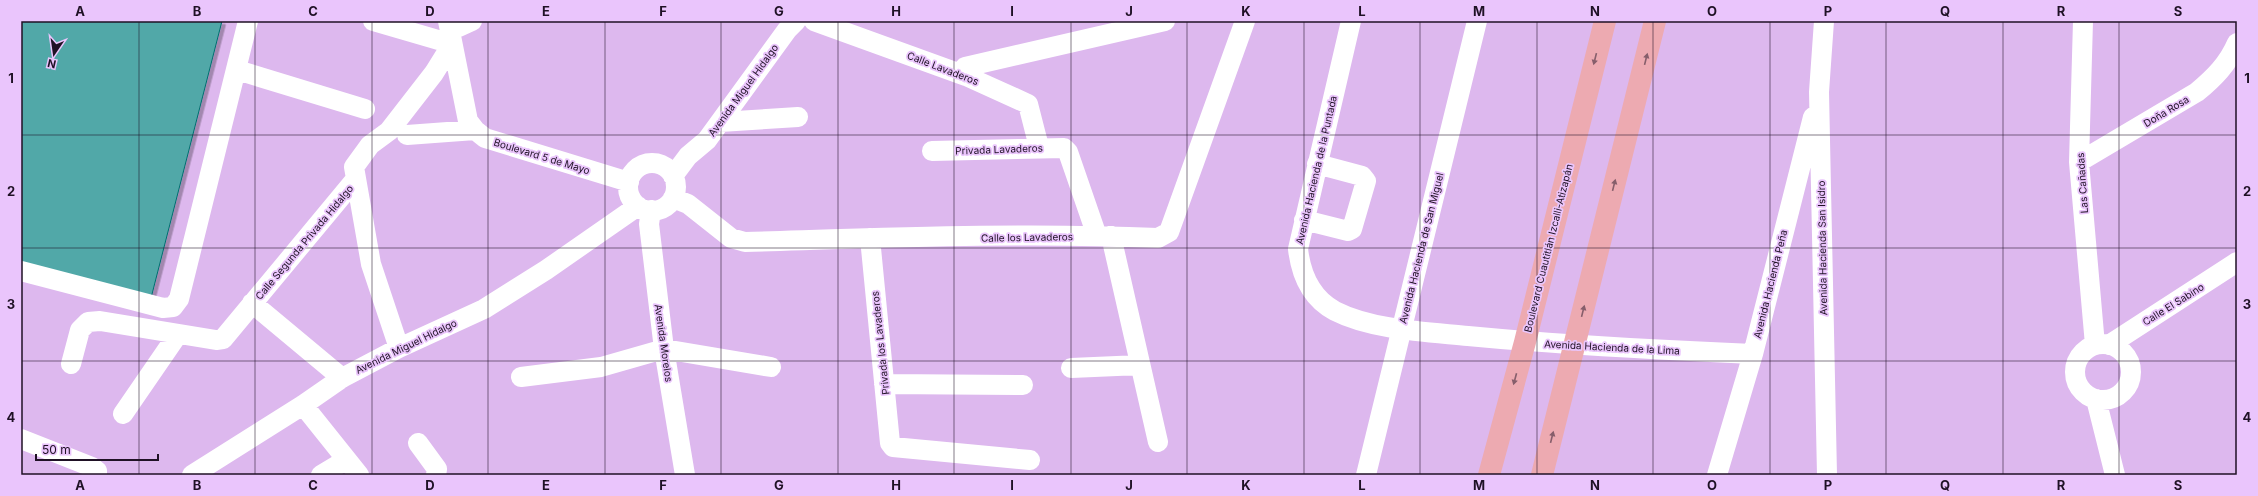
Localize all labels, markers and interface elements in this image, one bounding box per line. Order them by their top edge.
text: A [75,3,85,19]
text: B [193,3,202,19]
text: C [308,3,318,19]
text: D [425,3,435,19]
text: E [542,3,550,19]
text: F [659,3,667,19]
text: G [774,3,784,19]
text: H [891,3,901,19]
text: I [1010,3,1014,19]
text: J [1125,3,1133,19]
text: K [1241,3,1251,19]
text: L [1358,3,1366,19]
text: M [1473,3,1485,19]
text: N [1590,3,1600,19]
text: O [1707,3,1717,19]
text: P [1824,3,1832,19]
text: Q [1940,3,1950,19]
text: R [2057,3,2066,19]
text: S [2174,3,2182,19]
north arrow [34,34,74,74]
street label: Avenida Miguel Hidalgo [706,42,780,138]
street label: Calle Lavaderos [906,49,980,87]
one-way arrow [1643,52,1649,65]
one-way arrow [1592,53,1598,65]
text: N [46,56,57,72]
text: 1 [8,70,14,86]
text: 1 [2244,70,2250,86]
street label: Doña Rosa [2141,93,2191,129]
street label: Avenida Hacienda de la Puntada [1293,94,1339,246]
street label: Boulevard 5 de Mayo [493,136,591,176]
street label: Privada Lavaderos [955,141,1043,157]
street label: Las Cañadas [2074,152,2090,214]
street label: Boulevard Cuautitlán Izcalli-Atizapán [1521,163,1575,333]
street label: Avenida Hacienda de San Miguel [1396,171,1446,325]
one-way arrow [1612,179,1618,191]
street label: Avenida Hacienda San Isidro [1815,181,1829,315]
street label: Calle Segunda Privada Hidalgo [253,182,355,302]
text: 2 [7,183,15,199]
text: 2 [2243,183,2251,199]
street label: Avenida Hacienda Peña [1751,228,1789,340]
street label: Calle los Lavaderos [981,230,1073,244]
street label: Calle El Sabino [2140,280,2206,328]
street label: Privada los Lavaderos [869,291,891,395]
text: 3 [7,296,15,312]
text: 3 [2243,296,2251,312]
street label: Avenida Morelos [653,303,675,383]
one-way arrow [1581,305,1587,317]
street label: Avenida Miguel Hidalgo [353,316,459,376]
street label: Avenida Hacienda de la Lima [1544,337,1680,357]
one-way arrow [1512,374,1518,386]
text: 4 [7,409,16,425]
text: 4 [2243,409,2252,425]
one-way arrow [1549,431,1555,443]
scale bar [36,436,158,462]
text: 50 m [42,442,71,457]
text: A [75,477,85,493]
text: B [193,477,202,493]
text: C [308,477,318,493]
text: D [425,477,435,493]
text: E [542,477,550,493]
text: F [659,477,667,493]
text: G [774,477,784,493]
text: H [891,477,901,493]
text: I [1010,477,1014,493]
text: J [1125,477,1133,493]
text: K [1241,477,1251,493]
text: L [1358,477,1366,493]
text: M [1473,477,1485,493]
text: N [1590,477,1600,493]
text: O [1707,477,1717,493]
text: P [1824,477,1832,493]
text: Q [1940,477,1950,493]
text: R [2057,477,2066,493]
text: S [2174,477,2182,493]

